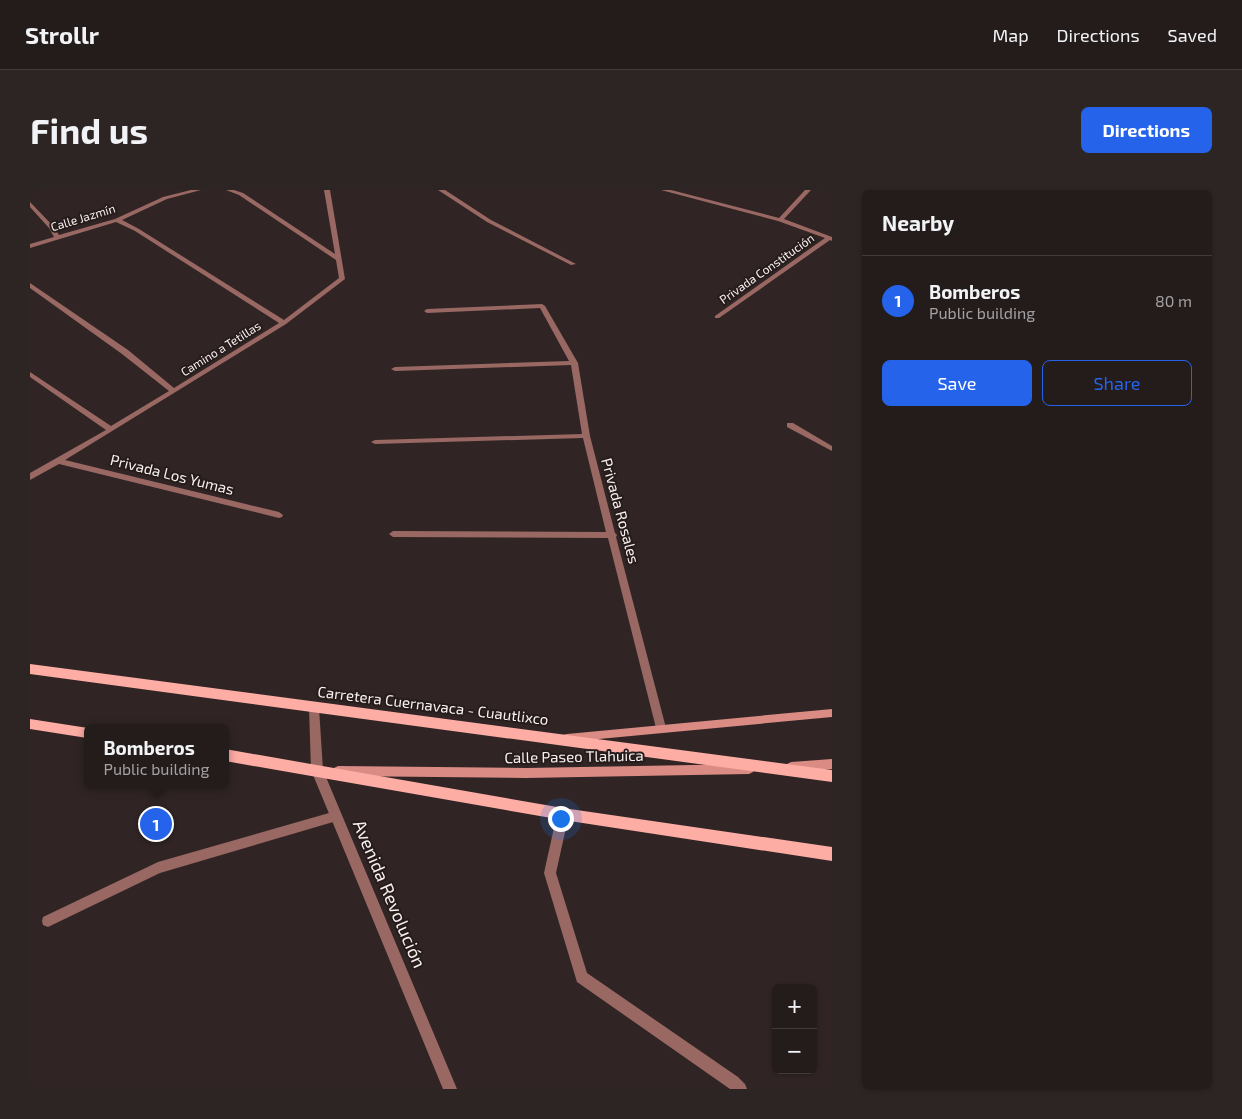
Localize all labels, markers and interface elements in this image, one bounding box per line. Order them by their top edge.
text: Strollr [25,20,99,49]
text: Map [992,24,1029,46]
text: Directions [1057,24,1140,46]
text: Saved [1168,24,1217,46]
button: Directions [1081,107,1212,153]
text: Find us [30,109,148,151]
street label: Calle Jazmín [49,201,117,233]
text: Nearby [882,210,954,235]
street label: Privada Constitución [716,230,816,306]
text: Bomberos [929,280,1020,303]
text: 1 [895,291,901,310]
text: 80 m [1155,291,1192,310]
text: Public building [929,303,1035,322]
street label: Camino a Tetillas [178,318,263,378]
button: Save [882,360,1032,406]
button: Share [1042,360,1192,406]
street label: Privada Los Yumas [109,450,236,498]
street label: Privada Rosales [598,456,644,566]
street label: Carretera Cuernavaca - Cuautlixco [317,682,550,728]
popup [84,724,229,789]
text: Bomberos [103,736,195,759]
street label: Calle Paseo Tlahuica [504,746,644,766]
text: Public building [103,759,210,778]
pin: 1 [140,805,172,843]
your location [548,806,574,832]
street label: Avenida Revolución [349,816,431,971]
map controls [772,984,817,1074]
button: + [772,984,817,1029]
button: − [772,1029,817,1074]

